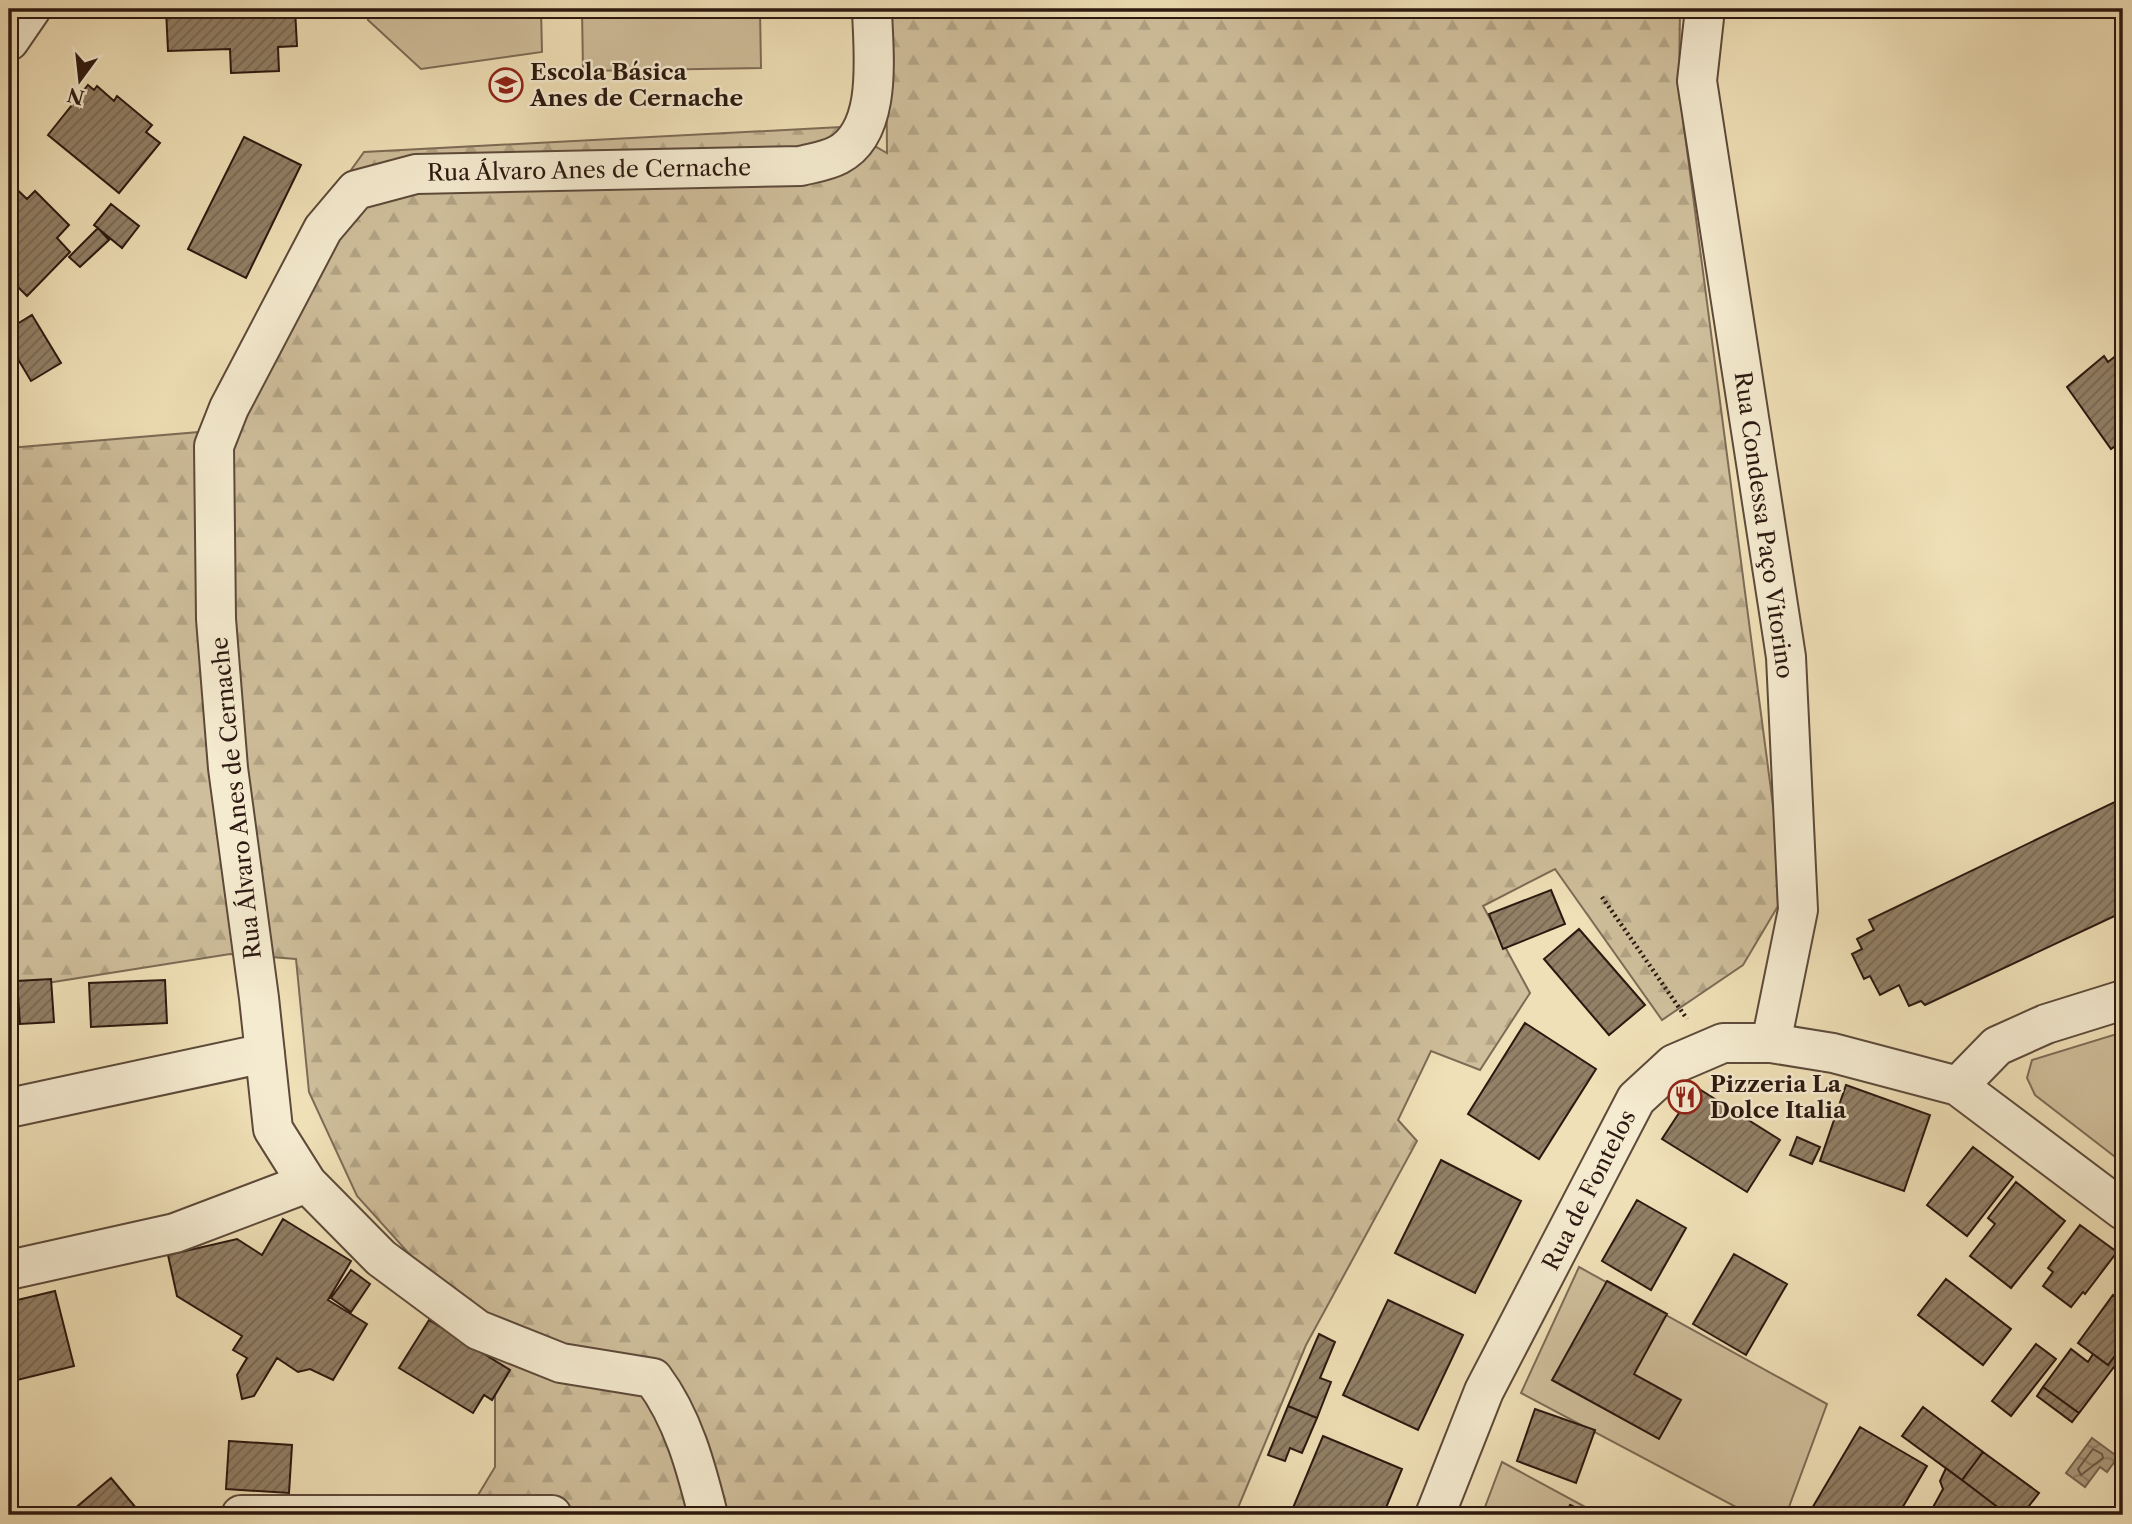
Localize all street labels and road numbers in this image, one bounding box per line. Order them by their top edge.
street label: Rua Álvaro Anes de Cernache [427,153,751,187]
street label: Rua Condessa Paço Vitorino [1729,370,1799,680]
street label: Rua Álvaro Anes de Cernache [205,635,267,961]
street label: Rua de Fontelos [1536,1105,1642,1275]

